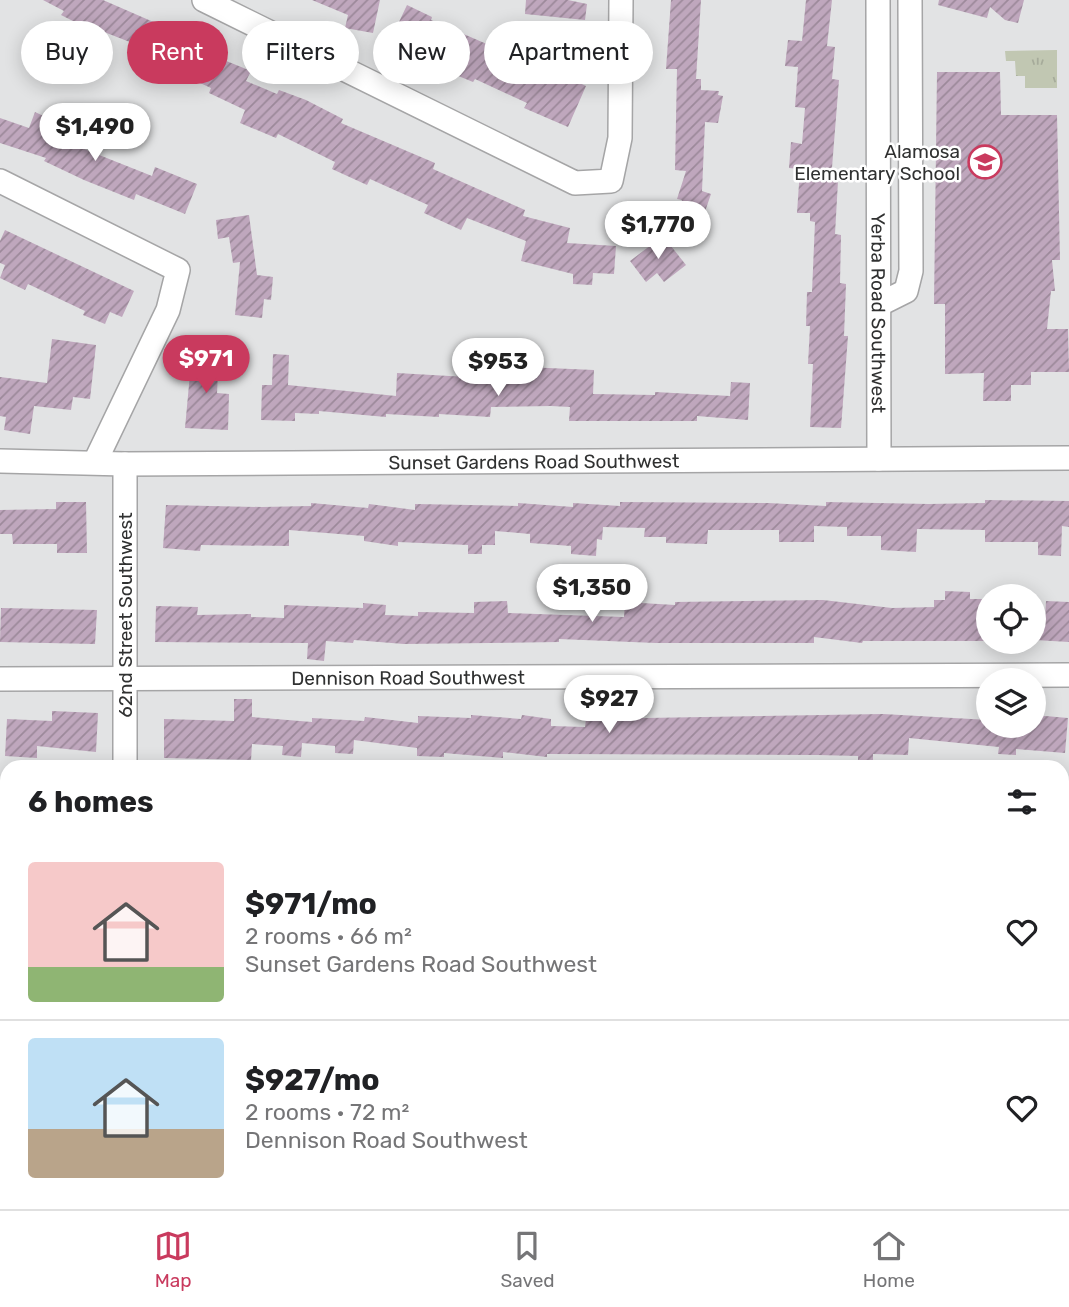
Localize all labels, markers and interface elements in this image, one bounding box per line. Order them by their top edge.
chip: Buy [21,21,113,84]
chip: Rent [127,21,228,84]
chip: Filters [242,21,359,84]
chip: New [373,21,470,84]
chip: Apartment [484,21,653,84]
pin: $1,490 [38,104,152,163]
text: $1,490 [55,112,135,140]
place label: Alamosa Elementary School [794,140,960,185]
school or university icon: Alamosa Elementary School [966,143,1004,181]
pin: $1,770 [601,202,715,261]
text: $1,770 [621,210,695,238]
street label: Yerba Road Southwest [867,213,890,414]
pin: $971 [165,336,247,395]
pin: $953 [457,338,539,398]
text: $971 [179,344,233,372]
text: $953 [468,347,528,375]
street label: Sunset Gardens Road Southwest [388,449,680,474]
street label: 62nd Street Southwest [114,512,137,718]
pin: $1,350 [535,564,649,624]
text: $1,350 [553,573,631,601]
map controls [976,584,1046,738]
button: locate [976,584,1046,654]
street label: Dennison Road Southwest [291,666,525,689]
button: layers [976,668,1046,738]
pin: $927 [568,676,650,735]
text: $927 [580,684,638,712]
icon: filters [1003,783,1041,821]
text: 6 homes [28,784,154,820]
text: $971/mo [245,886,377,922]
icon: home [84,890,168,974]
icon: heart [1003,913,1041,951]
text: 2 rooms · 66 m² [245,922,412,950]
text: Sunset Gardens Road Southwest [245,950,597,978]
text: $927/mo [245,1062,379,1098]
icon: home [84,1066,168,1150]
icon: heart [1003,1089,1041,1127]
text: 2 rooms · 72 m² [245,1098,409,1126]
text: Dennison Road Southwest [245,1126,528,1154]
tab: Map [154,1227,192,1292]
tab: Saved [500,1227,555,1292]
tab: Home [863,1227,915,1292]

